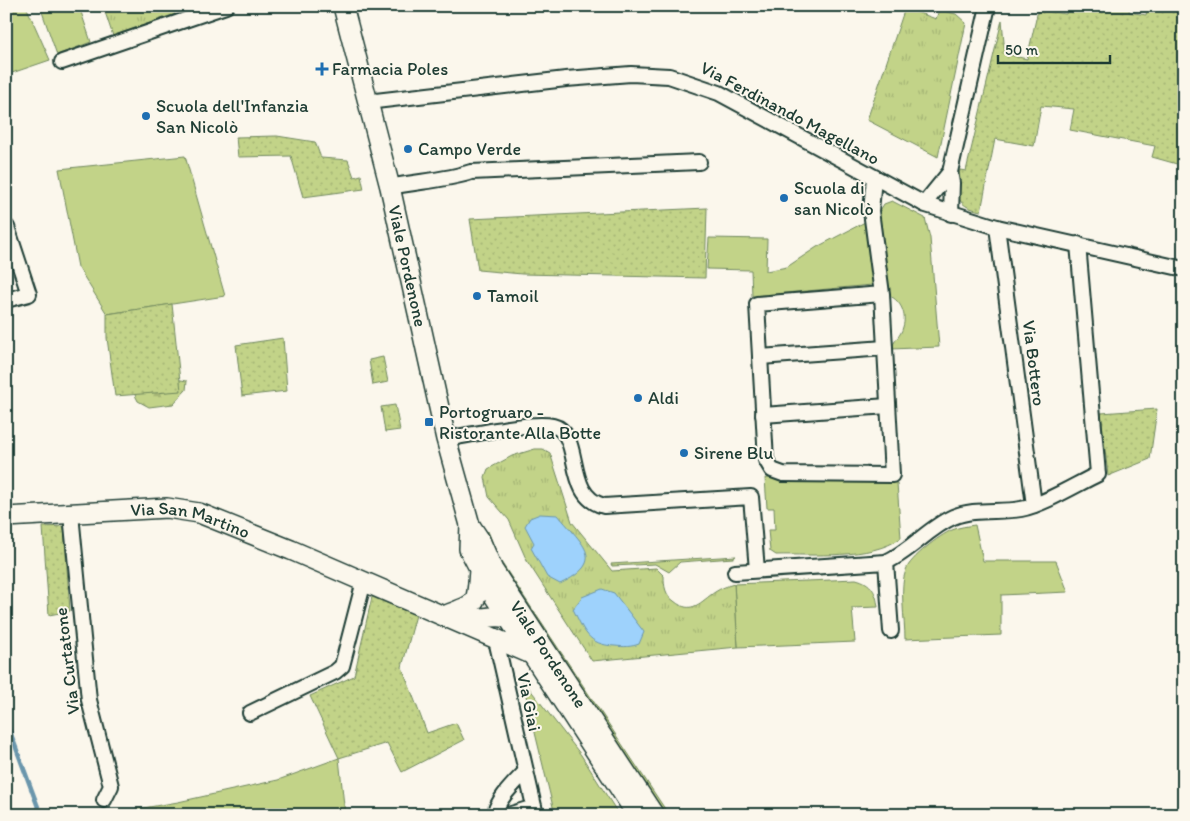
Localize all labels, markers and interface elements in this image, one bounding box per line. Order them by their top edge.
scale bar [998,32,1110,64]
text: 50 m [1005,41,1038,59]
street label: Via Ferdinando Magellano [697,56,883,170]
place label: Farmacia Poles [332,58,448,80]
marker: Farmacia Poles [316,63,328,75]
place label: Scuola dell'Infanzia San Nicolò [156,95,309,138]
marker: Scuola dell'Infanzia San Nicolò [140,110,152,122]
place label: Campo Verde [418,138,521,160]
marker: Campo Verde [402,143,414,155]
place label: Scuola di san Nicolò [794,177,874,220]
marker: Scuola di san Nicolò [778,192,790,204]
street label: Viale Pordenone [383,203,432,329]
place label: Tamoil [487,285,539,307]
marker: Tamoil [471,290,483,302]
street label: Via Bottero [1018,319,1050,407]
place label: Aldi [648,387,679,409]
marker: Aldi [632,392,644,404]
place label: Portogruaro - Ristorante Alla Botte [439,401,601,444]
marker: Portogruaro - Ristorante Alla Botte [423,416,435,428]
place label: Sirene Blu [694,442,773,464]
marker: Sirene Blu [678,447,690,459]
street label: Via San Martino [130,497,253,543]
street label: Viale Pordenone [505,596,592,712]
street label: Via Curtatone [50,606,84,716]
street label: Via Giai [512,671,546,733]

